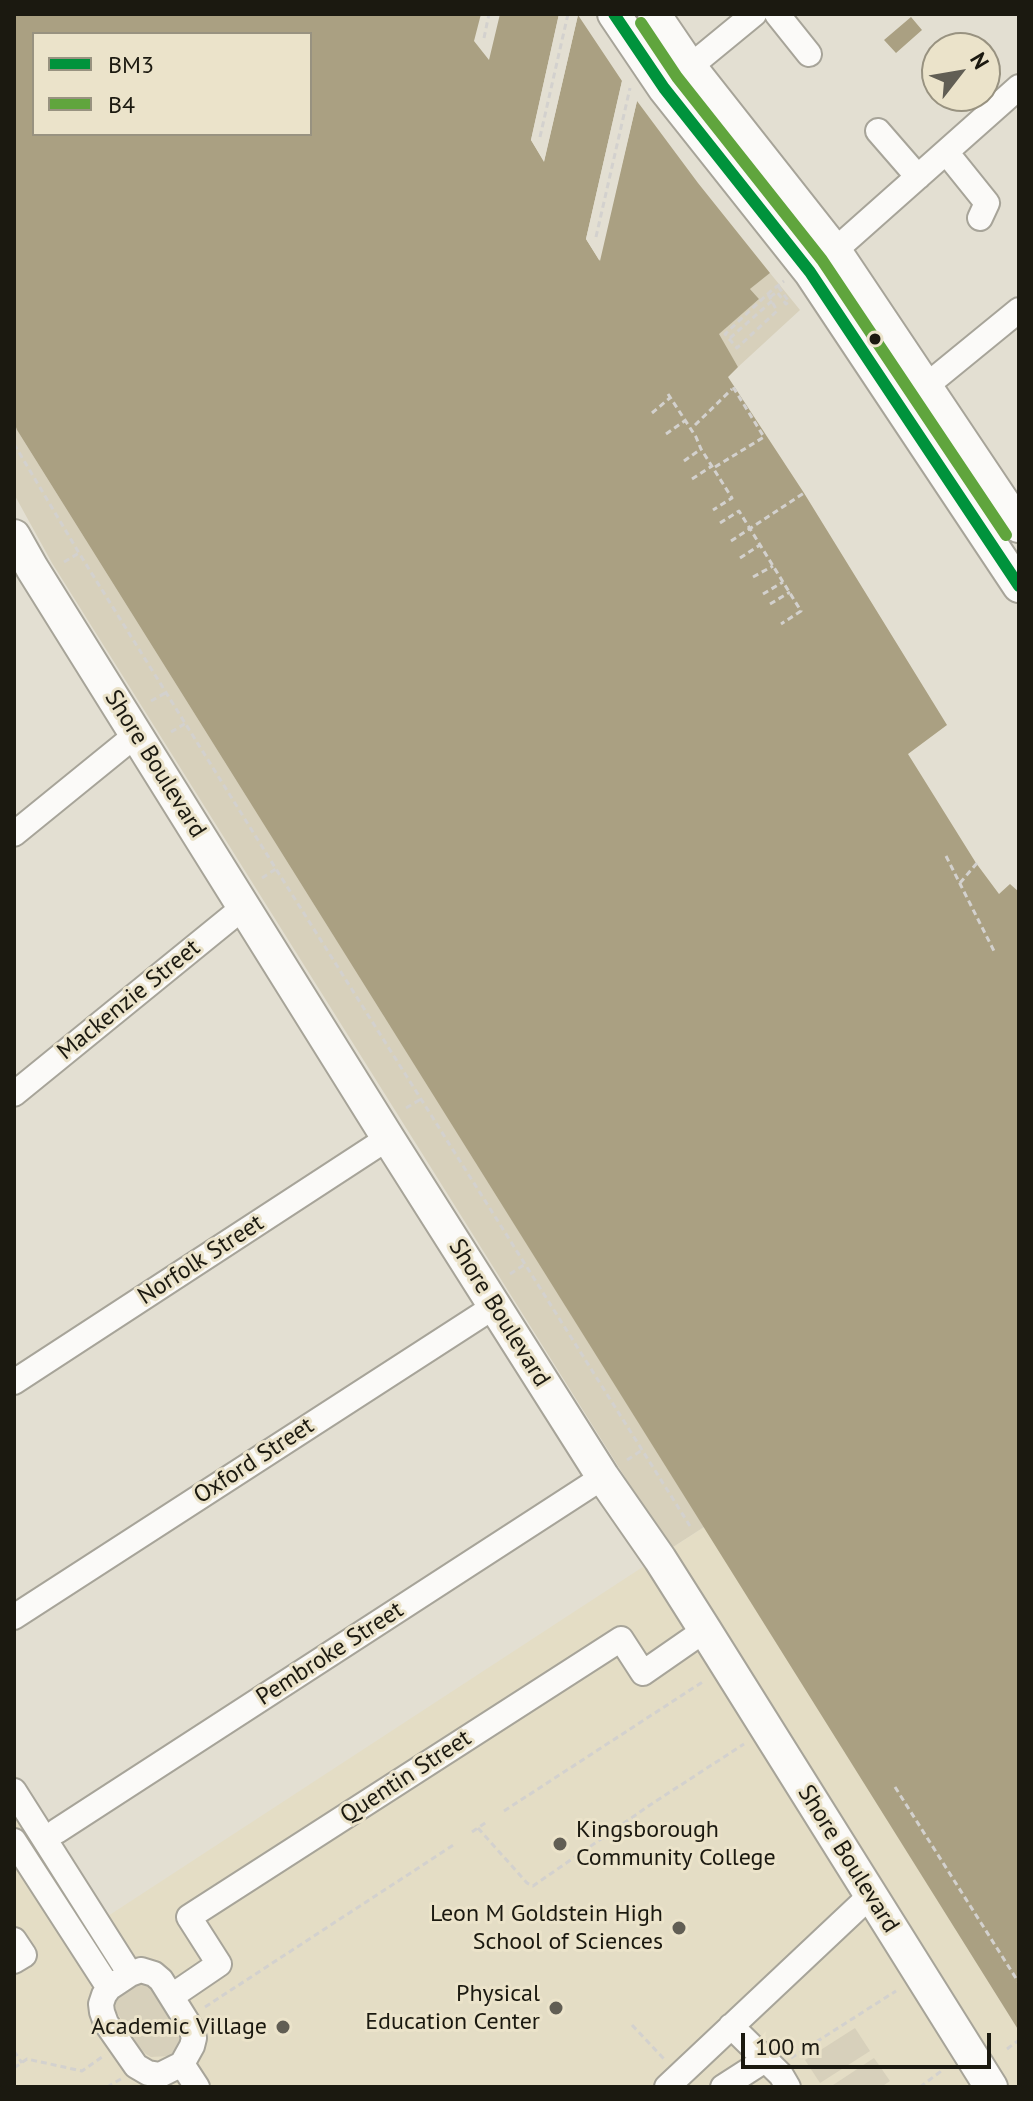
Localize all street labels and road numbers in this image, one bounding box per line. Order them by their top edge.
street label: Shore Boulevard [98,685,212,843]
street label: Mackenzie Street [52,934,206,1066]
street label: Norfolk Street [133,1209,269,1311]
street label: Shore Boulevard [442,1234,556,1392]
street label: Oxford Street [189,1412,319,1510]
street label: Pembroke Street [251,1596,409,1712]
street label: Quentin Street [335,1724,477,1830]
street label: Shore Boulevard [791,1780,905,1938]

